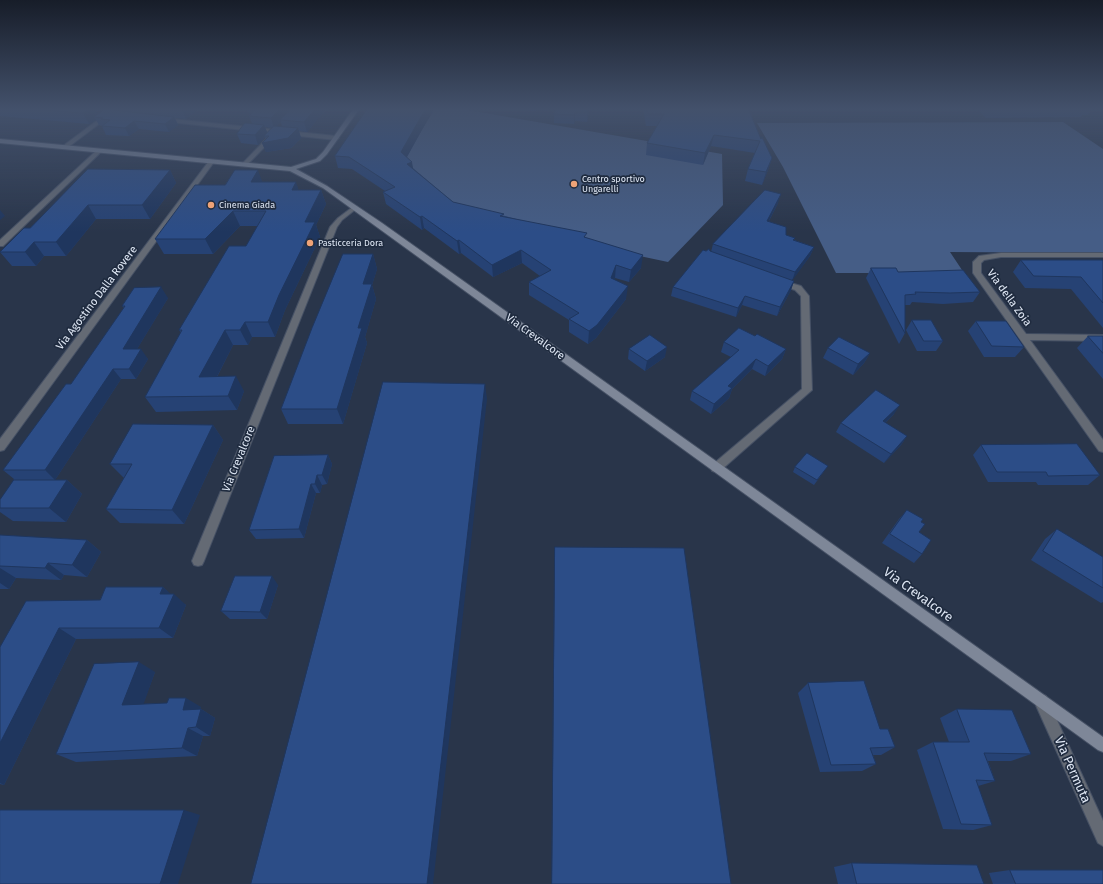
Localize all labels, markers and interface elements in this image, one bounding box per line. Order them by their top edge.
place label: Centro sportivo Ungarelli [582,174,645,195]
marker: Centro sportivo Ungarelli [569,179,579,189]
marker: Cinema Giada [206,200,216,210]
place label: Cinema Giada [219,200,275,210]
marker: Pasticceria Dora [305,238,315,248]
place label: Pasticceria Dora [318,238,383,248]
street label: Via Agostino Dalla Rovere [54,243,140,353]
street label: Via della Zoia [984,267,1034,329]
street label: Via Crevalcore [503,311,567,363]
street label: Via Crevalcore [220,424,258,494]
street label: Via Crevalcore [880,565,956,625]
street label: Via Permuta [1050,734,1094,806]

